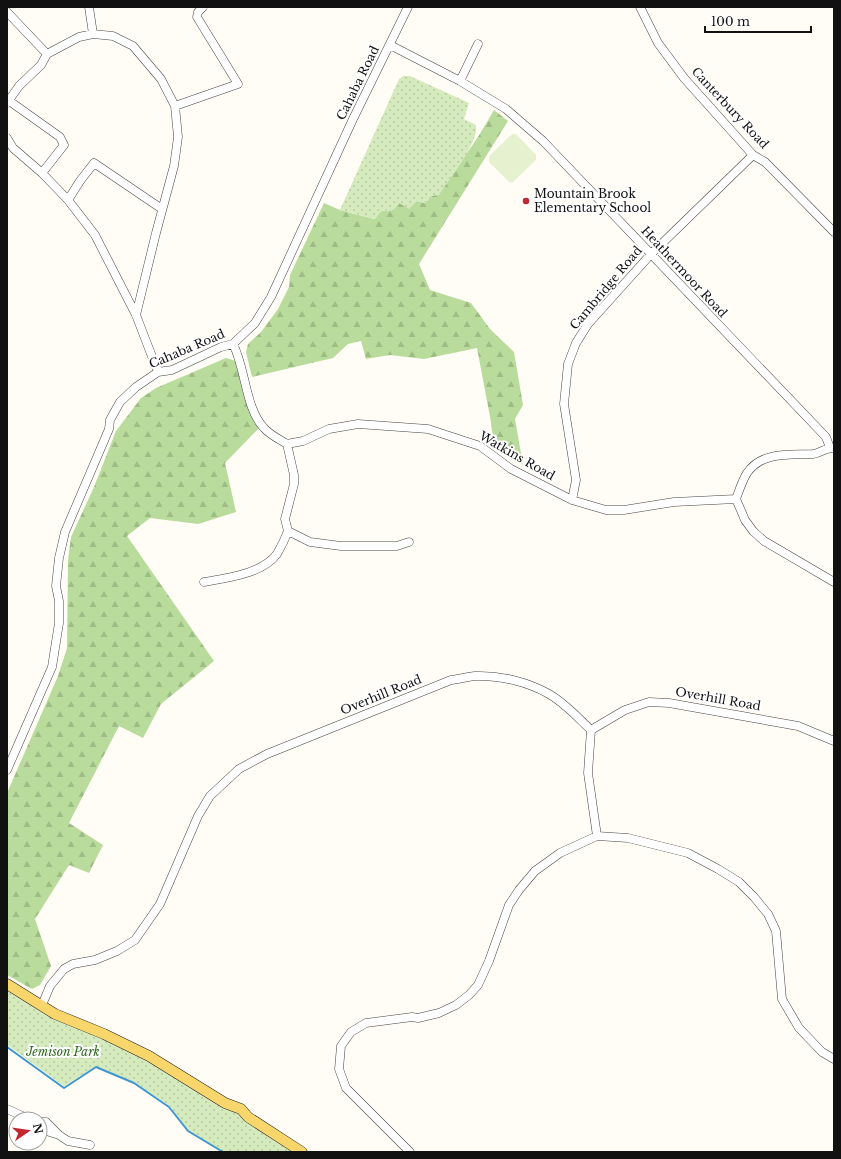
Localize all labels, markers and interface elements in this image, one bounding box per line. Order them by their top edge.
scale bar [705,8,811,34]
text: 100 m [711,14,750,29]
street label: Cahaba Road [333,43,382,122]
street label: Canterbury Road [689,64,772,152]
place label: Mountain Brook Elementary School [534,186,651,215]
marker: Mountain Brook Elementary School [521,196,531,206]
street label: Heathermoor Road [638,223,730,320]
street label: Cambridge Road [566,243,645,332]
street label: Cahaba Road [147,326,227,371]
street label: Watkins Road [476,427,558,483]
street label: Overhill Road [338,671,424,718]
street label: Overhill Road [674,684,762,713]
park label: Jemison Park [25,1044,100,1059]
north arrow [8,1111,48,1151]
text: N [30,1122,46,1136]

